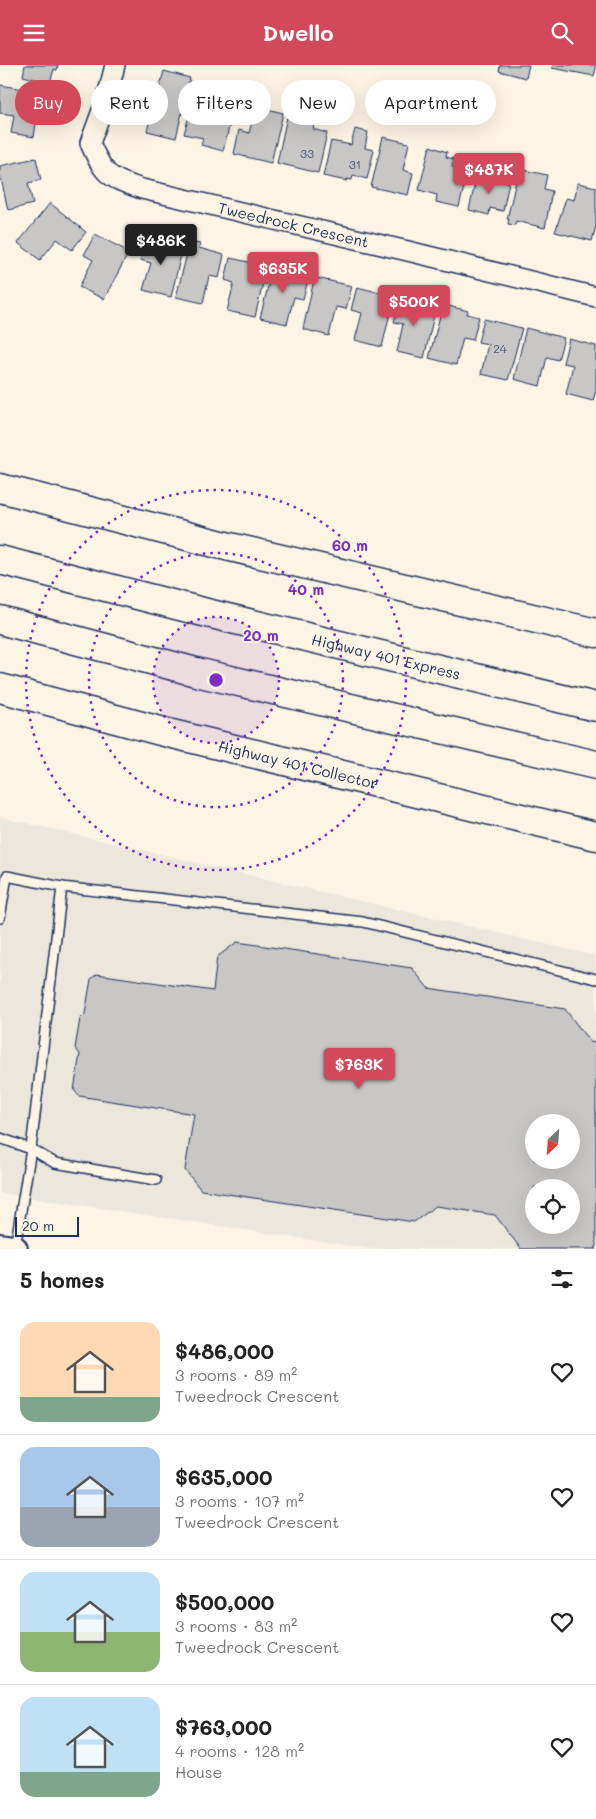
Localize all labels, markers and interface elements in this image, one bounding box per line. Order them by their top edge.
text: Dwello [262,18,334,47]
icon: menu [20,19,48,47]
icon: search [548,19,576,47]
chip: Buy [15,80,81,125]
chip: Rent [91,80,168,125]
chip: Filters [178,80,271,125]
chip: New [281,80,355,125]
chip: Apartment [365,80,496,125]
house number: 33 [300,145,314,161]
pin: $487K [454,153,524,195]
house number: 31 [349,156,361,172]
text: $487K [464,158,514,179]
street label: Tweedrock Crescent [216,197,371,252]
pin: $486K [126,223,196,266]
text: $486K [136,229,186,250]
pin: $635K [248,251,318,294]
text: $635K [258,257,308,278]
pin: $500K [379,285,449,327]
text: $500K [389,290,439,311]
house number: 24 [493,340,507,356]
text: 60 m [332,535,368,555]
text: 40 m [288,579,324,599]
text: 20 m [243,625,279,645]
street label: Highway 401 Express [310,629,463,684]
centre of rings [207,671,225,689]
street label: Highway 401 Collector [216,735,380,793]
pin: $763K [324,1047,394,1090]
text: $763K [335,1053,383,1074]
north arrow [525,1114,580,1169]
map controls [525,1114,580,1234]
button: locate [525,1179,580,1234]
scale bar [15,1214,79,1237]
text: 20 m [22,1216,54,1235]
icon: filters [548,1265,576,1293]
text: 5 homes [20,1266,105,1293]
text: $486,000 [175,1337,274,1364]
icon: home [60,1342,120,1402]
icon: heart [548,1358,576,1386]
text: 3 rooms · 89 m² [175,1364,297,1385]
text: Tweedrock Crescent [175,1385,339,1406]
text: $635,000 [175,1463,273,1490]
icon: home [60,1467,120,1527]
icon: heart [548,1483,576,1511]
text: 3 rooms · 107 m² [175,1490,304,1511]
text: Tweedrock Crescent [175,1511,339,1532]
text: $500,000 [175,1588,274,1615]
icon: home [60,1592,120,1652]
icon: heart [548,1608,576,1636]
text: 3 rooms · 83 m² [175,1615,297,1636]
text: Tweedrock Crescent [175,1636,339,1657]
text: $763,000 [175,1713,272,1740]
icon: home [60,1717,120,1777]
icon: heart [548,1733,576,1761]
text: 4 rooms · 128 m² [175,1740,304,1761]
text: House [175,1761,222,1782]

